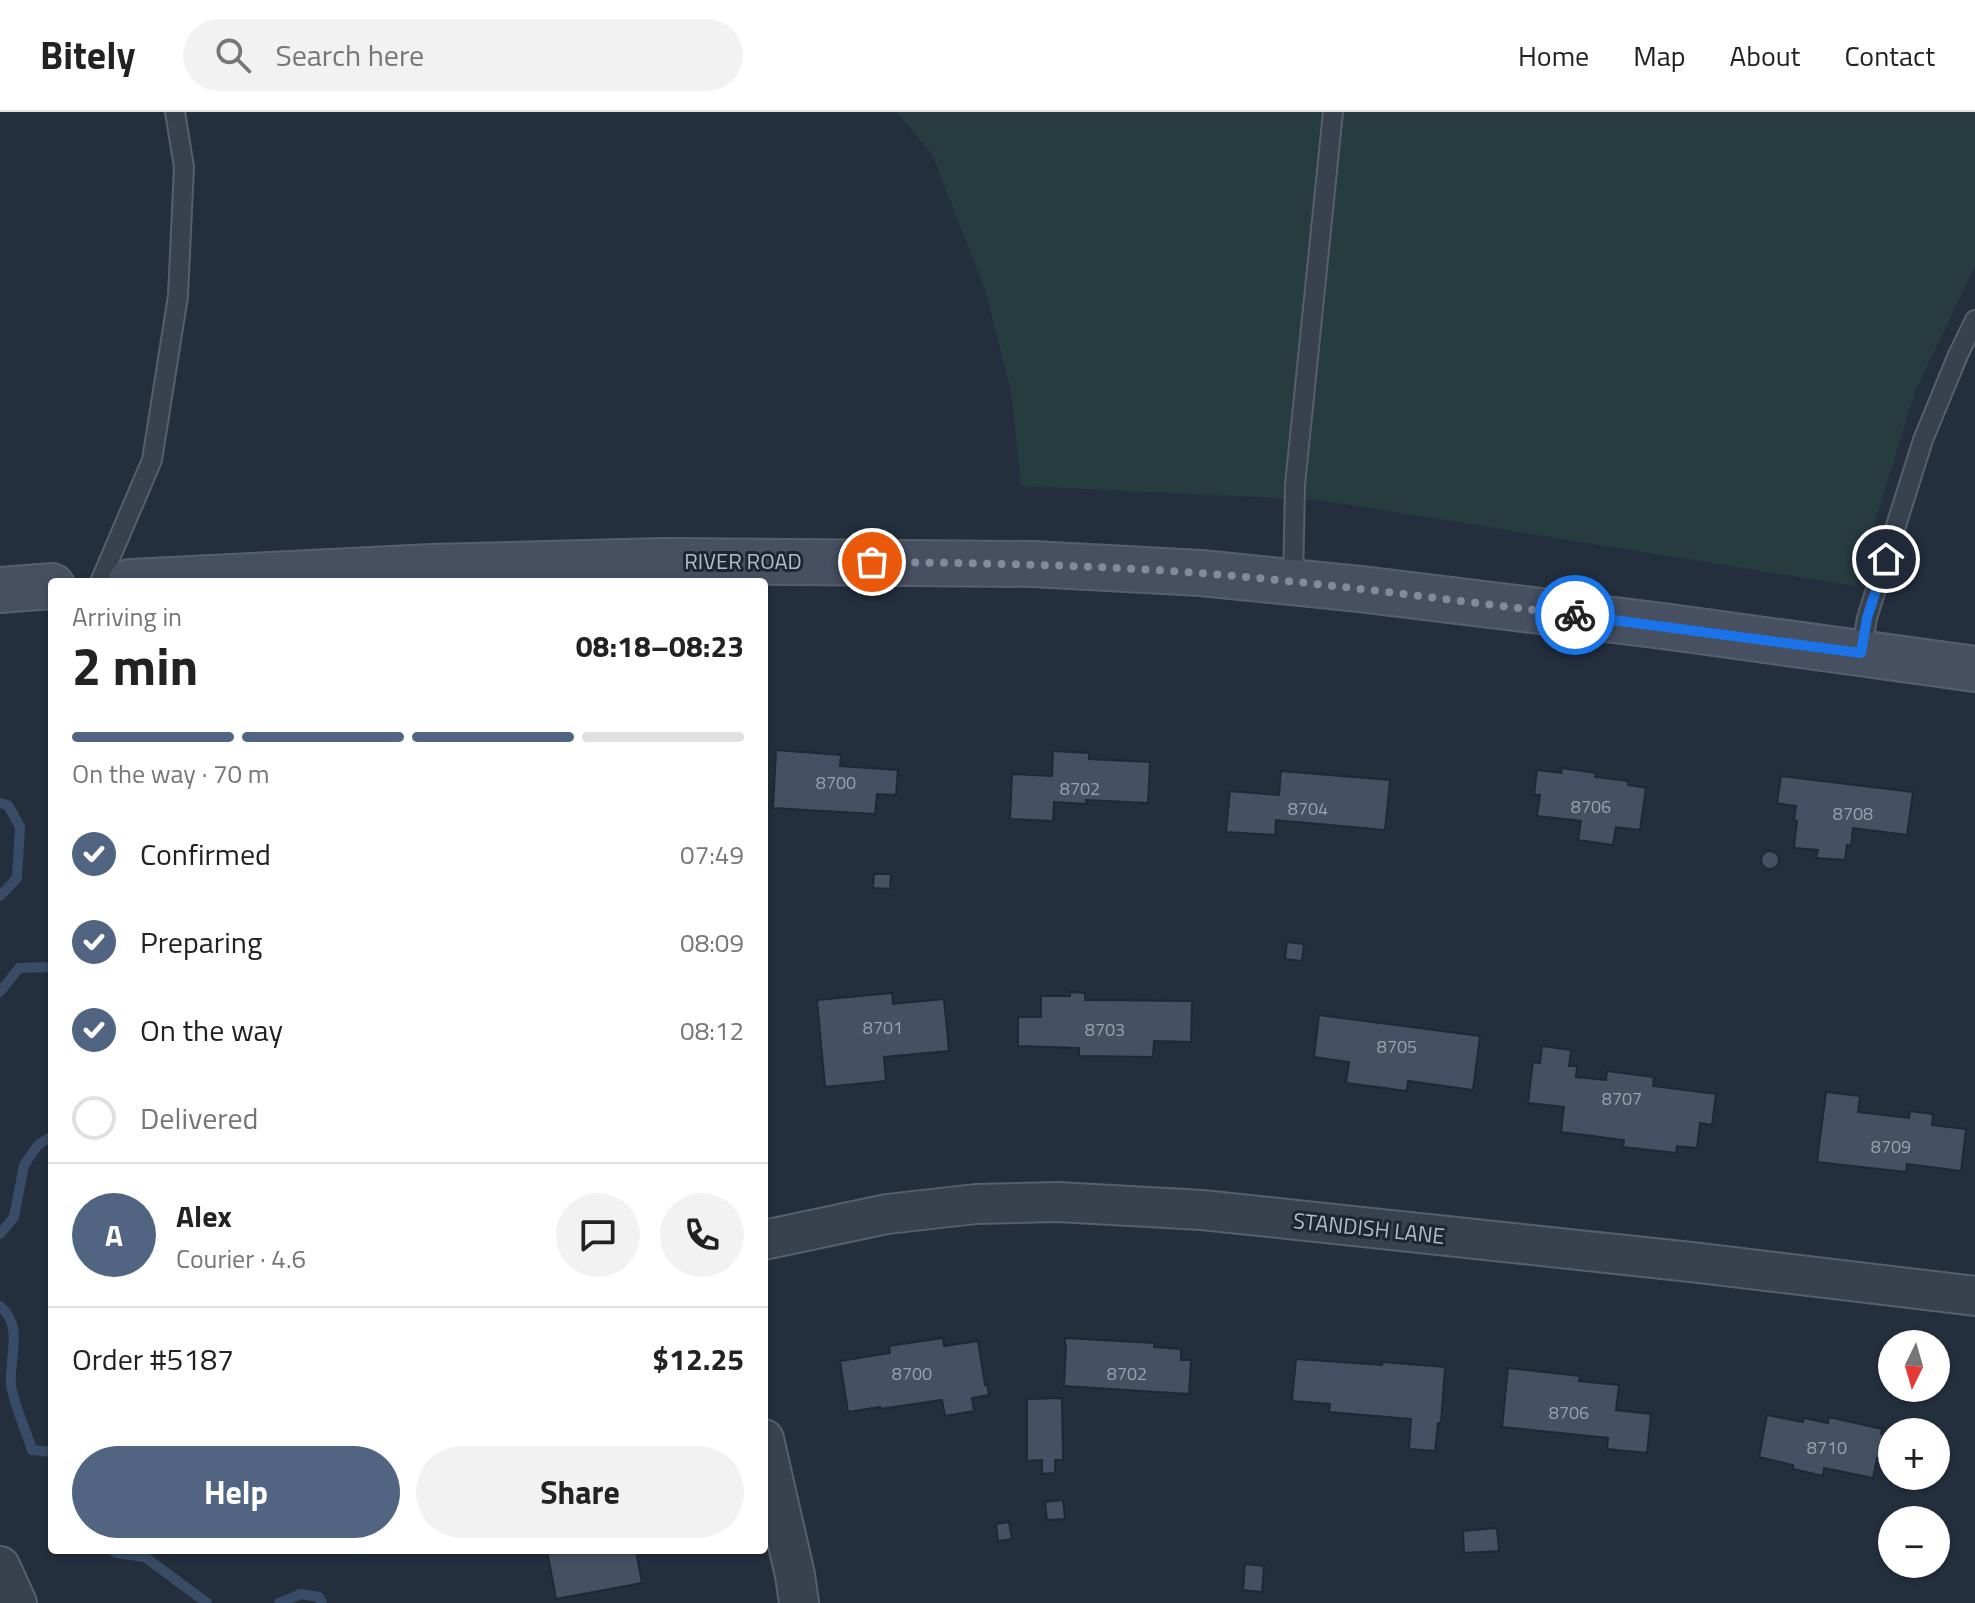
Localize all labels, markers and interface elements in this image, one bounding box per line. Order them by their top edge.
search box [183,19,743,91]
text: Bitely [40,26,135,84]
text: Search here [275,32,424,78]
icon: search [211,33,255,77]
text: Home [1518,34,1589,77]
text: Map [1633,34,1686,77]
text: About [1730,34,1800,77]
text: Contact [1844,34,1935,77]
pin [1852,525,1920,593]
pin [838,528,906,596]
icon: home [1864,537,1908,581]
icon: bag [850,540,894,584]
street label: RIVER ROAD [684,544,802,578]
courier [1535,575,1615,655]
icon: bike [1553,593,1597,637]
text: Arriving in [72,597,182,636]
text: 08:18–08:23 [576,623,744,669]
text: 2 min [72,626,198,705]
text: On the way · 70 m [72,754,270,793]
house number: 8700 [816,769,856,796]
house number: 8702 [1060,775,1100,802]
house number: 8706 [1571,793,1611,820]
house number: 8704 [1288,795,1328,822]
house number: 8708 [1833,800,1873,827]
text: Confirmed [140,831,271,877]
icon: check [72,832,116,876]
text: 07:49 [680,835,744,874]
text: Preparing [140,919,262,965]
icon: check [72,920,116,964]
text: 08:09 [680,923,744,962]
text: On the way [140,1007,283,1053]
icon: check [72,1008,116,1052]
text: 08:12 [680,1011,744,1050]
house number: 8701 [863,1014,903,1041]
house number: 8703 [1085,1016,1125,1043]
house number: 8705 [1377,1033,1417,1060]
house number: 8707 [1602,1085,1642,1112]
text: Delivered [140,1095,258,1141]
house number: 8709 [1871,1133,1911,1160]
text: Alex [176,1193,232,1239]
button: chat [556,1193,640,1277]
button: phone [660,1193,744,1277]
street label: STANDISH LANE [1291,1203,1447,1253]
text: A [105,1212,123,1258]
text: Courier · 4.6 [176,1239,306,1278]
north arrow [1878,1330,1950,1402]
map controls [1878,1330,1950,1578]
text: Order #5187 [72,1336,234,1382]
text: $12.25 [652,1336,744,1382]
house number: 8700 [892,1360,932,1387]
house number: 8702 [1107,1360,1147,1387]
house number: 8706 [1549,1399,1589,1426]
button: + [1878,1418,1950,1490]
house number: 8710 [1807,1434,1847,1461]
button: Help [72,1446,400,1538]
button: Share [416,1446,744,1538]
button: − [1878,1506,1950,1578]

